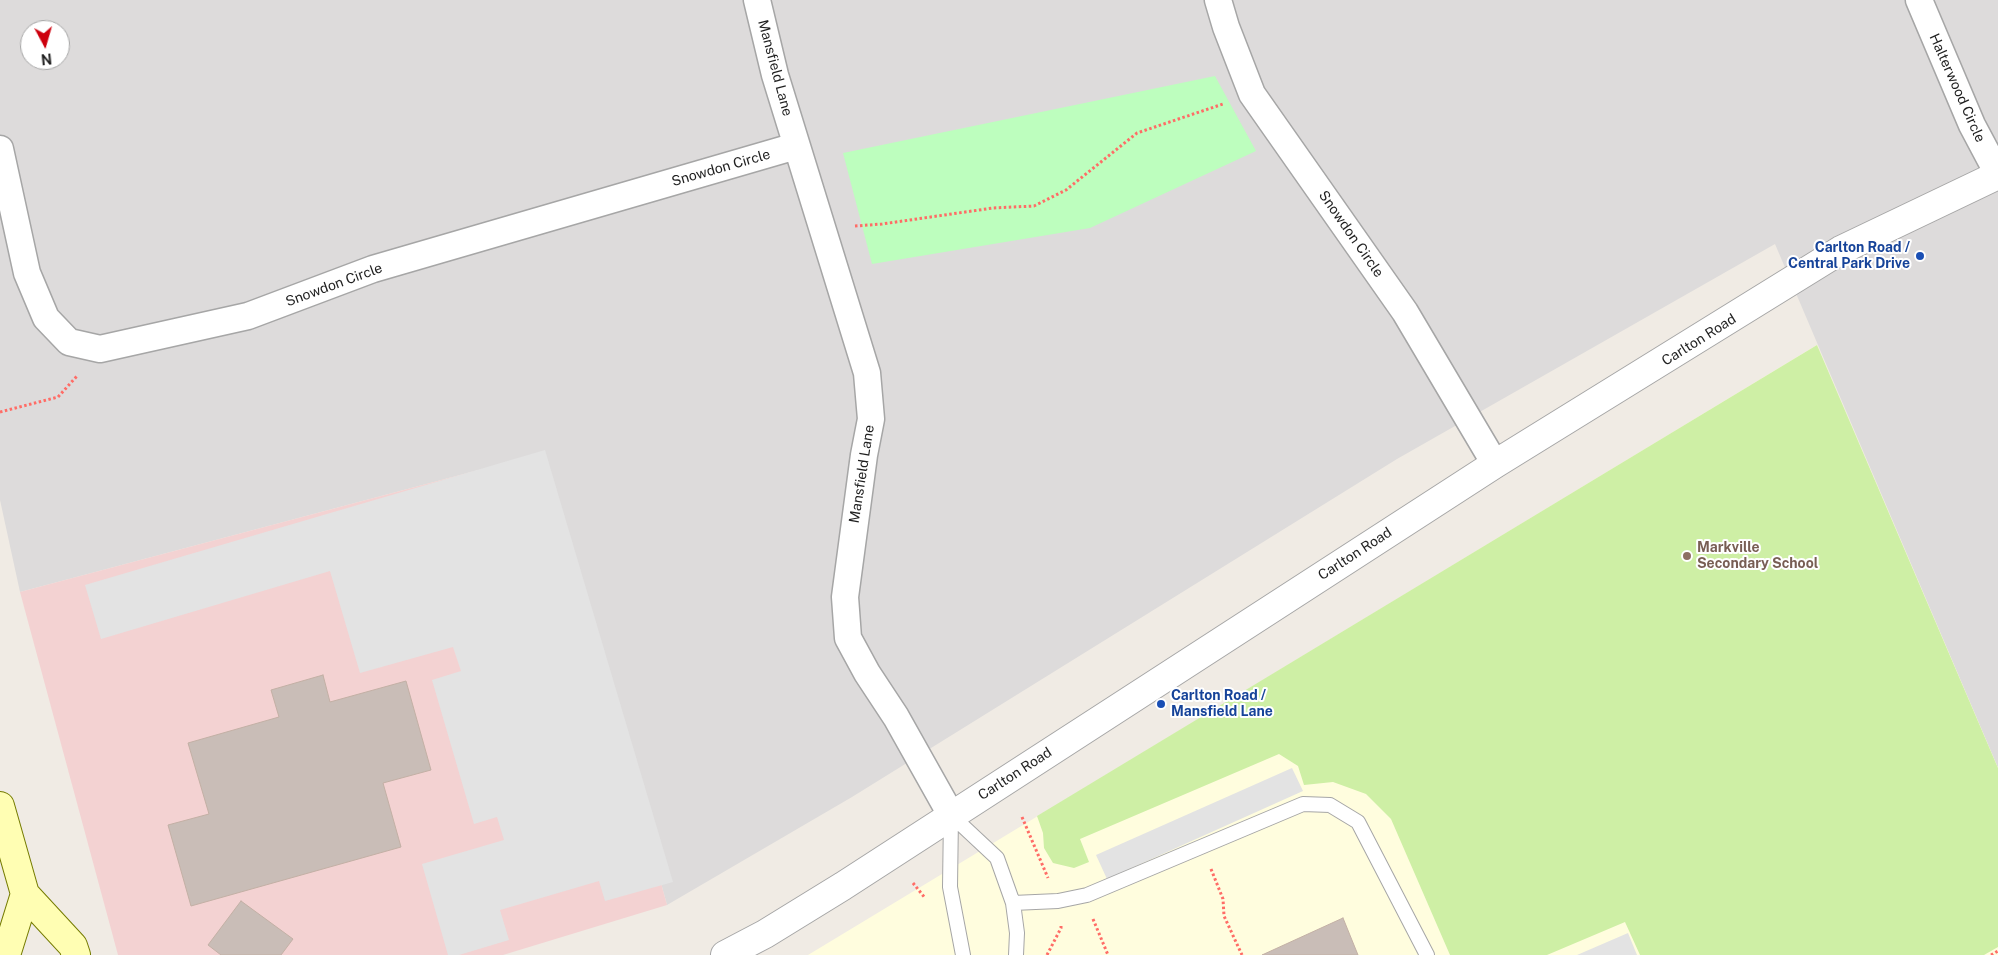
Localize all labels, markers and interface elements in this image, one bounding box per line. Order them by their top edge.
street label: Mansfield Lane [754,18,796,118]
north arrow [20,20,70,70]
street label: Halterwood Circle [1925,31,1989,145]
text: N [40,50,53,67]
street label: Snowdon Circle [670,146,772,190]
street label: Snowdon Circle [1315,188,1387,280]
place label: Carlton Road / Central Park Drive [1788,240,1910,272]
marker: Carlton Road / Central Park Drive [1914,250,1926,262]
street label: Snowdon Circle [283,260,385,310]
street label: Carlton Road [1659,311,1739,369]
street label: Mansfield Lane [846,424,878,524]
street label: Carlton Road [1315,524,1395,584]
place label: Markville Secondary School [1697,540,1818,572]
marker: Markville Secondary School [1681,550,1693,562]
place label: Carlton Road / Mansfield Lane [1171,688,1273,720]
marker: Carlton Road / Mansfield Lane [1155,698,1167,710]
street label: Carlton Road [975,744,1055,804]

